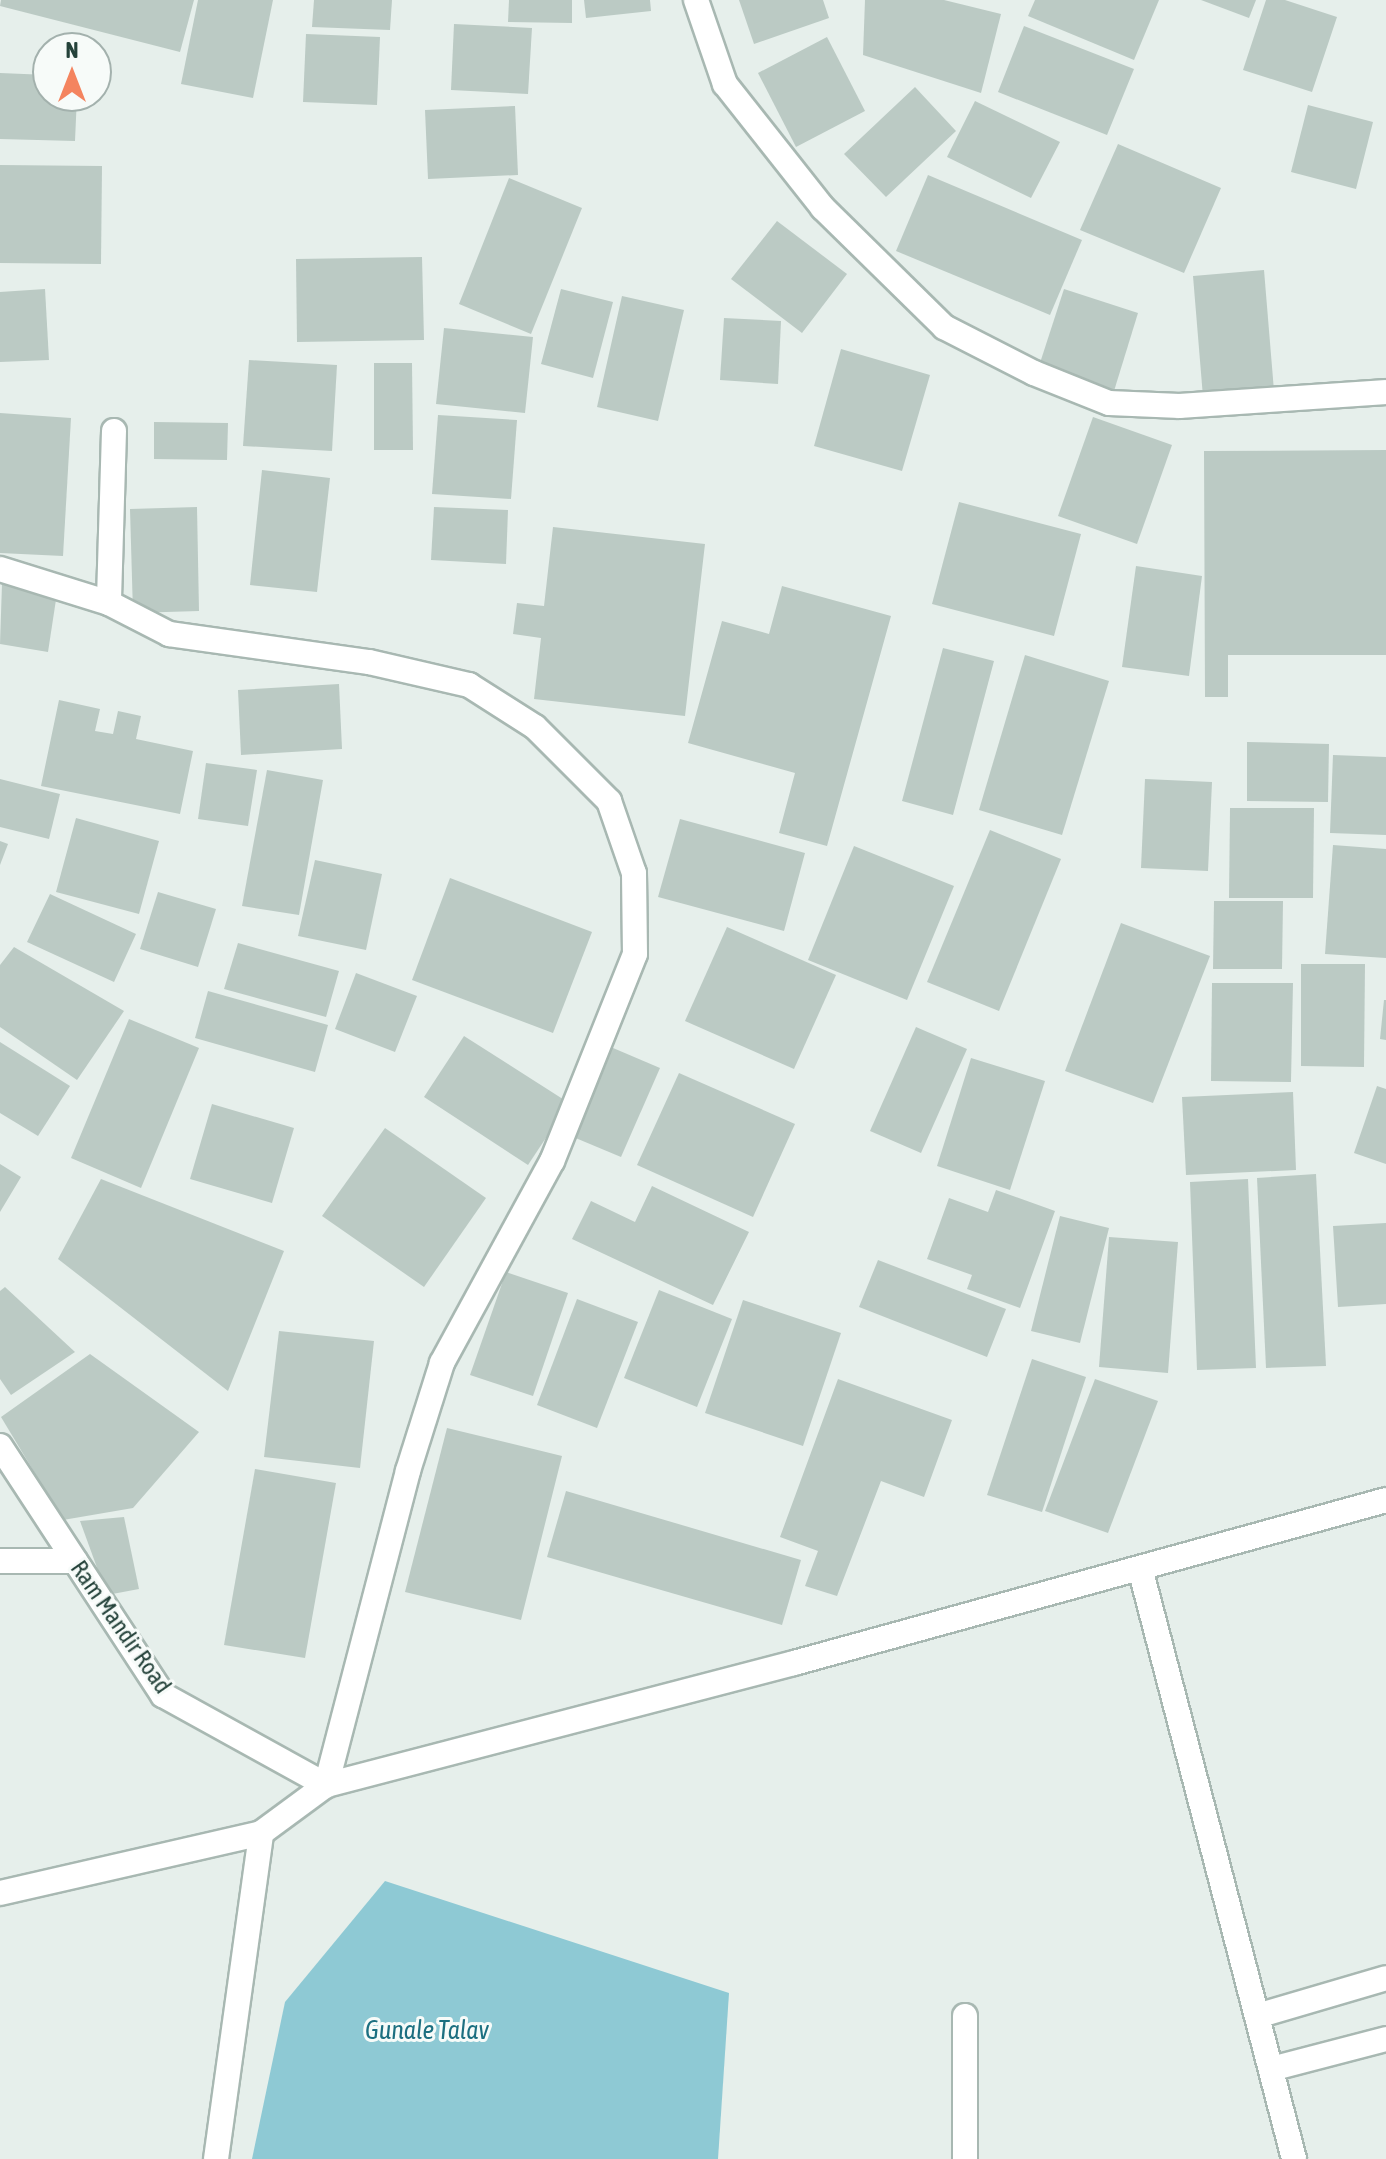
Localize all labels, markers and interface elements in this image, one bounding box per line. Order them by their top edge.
north arrow [32,32,112,112]
text: N [66,37,78,63]
street label: Ram Mandir Road [65,1555,177,1699]
water label: Gunale Talav [365,2015,489,2047]

